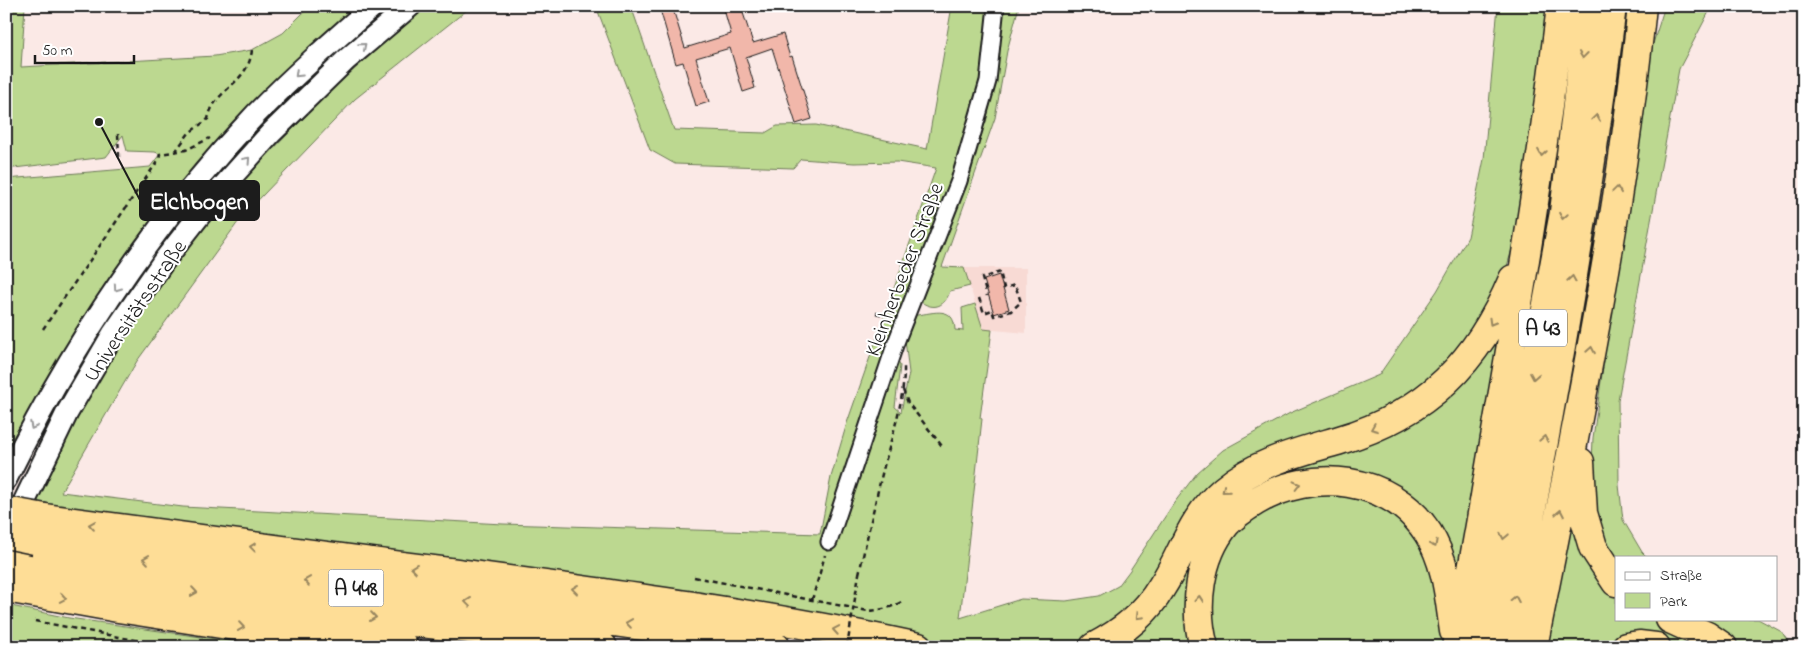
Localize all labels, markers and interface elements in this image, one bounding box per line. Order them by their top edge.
scale bar [35,32,134,64]
text: 50 m [42,40,73,62]
one-way arrow [357,44,366,52]
one-way arrow [1578,51,1589,59]
one-way arrow [295,68,304,77]
one-way arrow [1591,114,1601,123]
one-way arrow [1538,149,1548,158]
one-way arrow [241,156,250,165]
street label: Kleinherbeder Straße [858,178,954,362]
callout: Elchbogen [140,181,259,220]
text: Elchbogen [149,186,249,222]
one-way arrow [1612,186,1622,194]
one-way arrow [1558,212,1568,220]
street label: Universitätsstraße [77,234,196,389]
one-way arrow [1566,275,1576,283]
one-way arrow [114,282,123,292]
road number: A 43 [1519,309,1567,346]
one-way arrow [1489,316,1499,325]
one-way arrow [1586,346,1596,355]
one-way arrow [1529,371,1539,380]
one-way arrow [29,421,39,430]
one-way arrow [1370,422,1379,433]
one-way arrow [1539,435,1549,443]
one-way arrow [1292,480,1300,490]
one-way arrow [1222,484,1231,493]
one-way arrow [1554,509,1564,518]
one-way arrow [88,520,96,530]
one-way arrow [1499,531,1510,540]
one-way arrow [1428,539,1438,548]
one-way arrow [249,542,257,553]
one-way arrow [142,554,150,564]
legend [1615,556,1778,620]
one-way arrow [410,563,418,574]
text: Straße [1660,565,1702,587]
road number: A 448 [328,570,384,606]
one-way arrow [303,576,311,587]
one-way arrow [571,584,579,595]
one-way arrow [190,587,199,597]
text: Park [1660,591,1688,613]
one-way arrow [59,593,67,603]
one-way arrow [1193,594,1204,602]
one-way arrow [1509,594,1520,603]
one-way arrow [464,597,472,608]
one-way arrow [1135,610,1144,619]
one-way arrow [369,611,377,622]
one-way arrow [625,618,633,629]
one-way arrow [237,621,245,632]
one-way arrow [831,625,840,635]

